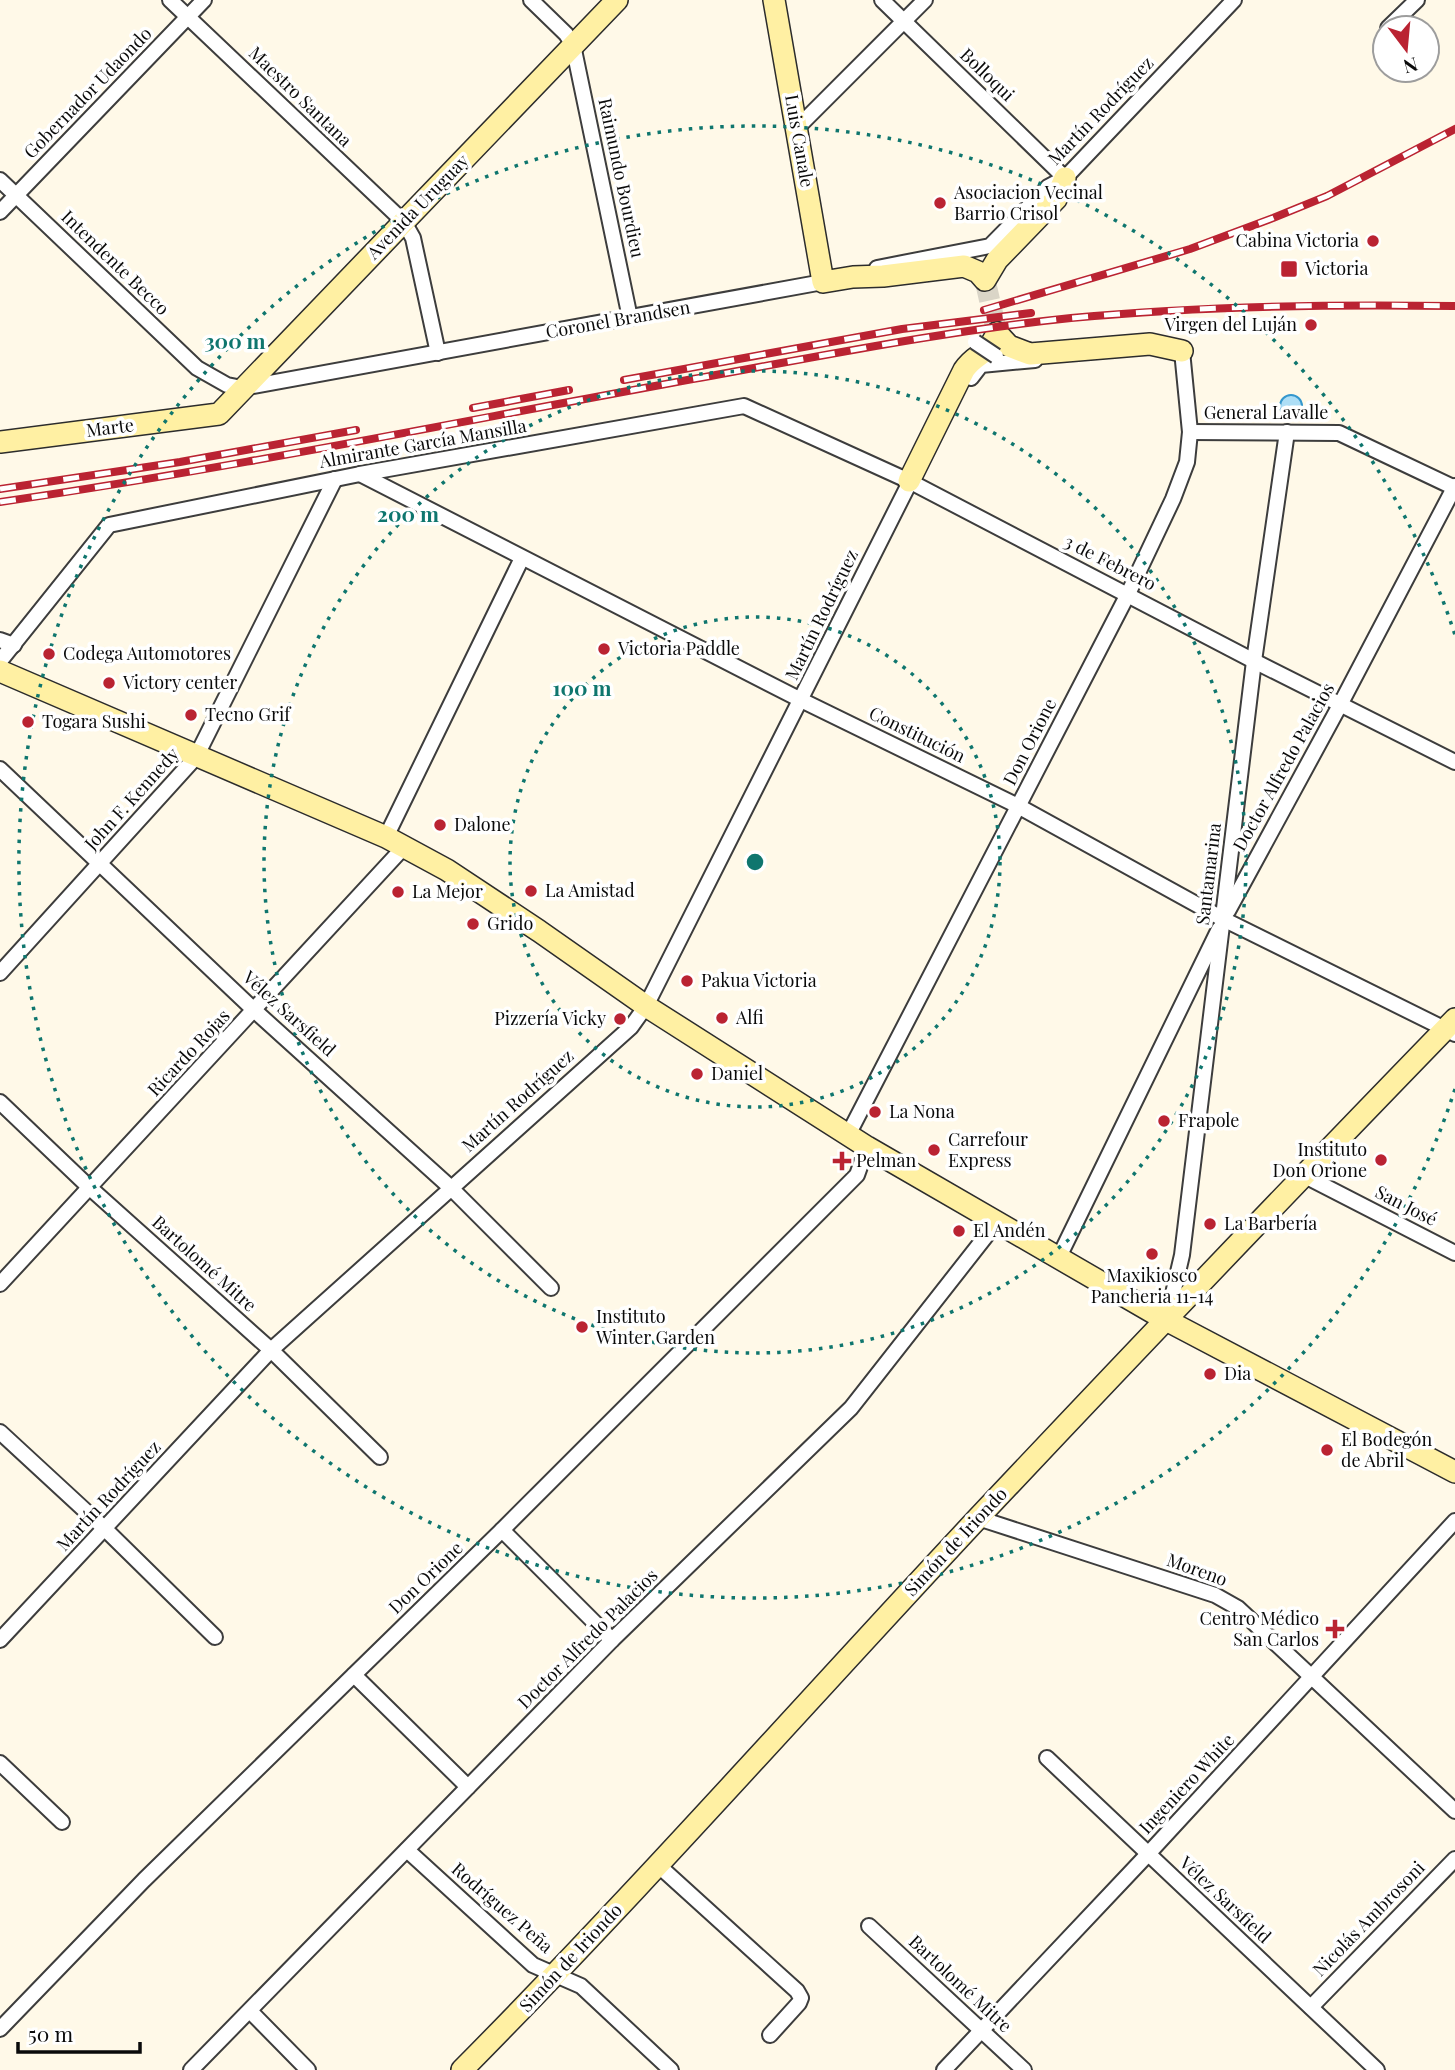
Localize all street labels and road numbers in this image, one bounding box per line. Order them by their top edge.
street label: Gobernador Udaondo [18,21,156,163]
street label: Maestro Santana [244,41,357,152]
street label: Bolloqui [955,42,1020,106]
street label: Martín Rodríguez [1042,51,1158,170]
street label: Luis Canale [780,92,820,189]
street label: Raimundo Bourdieu [593,96,651,260]
street label: Avenida Uruguay [360,149,474,265]
street label: Intendente Becco [57,205,175,320]
street label: Coronel Brandsen [544,294,692,344]
street label: General Lavalle [1204,400,1328,424]
street label: Marte [85,412,135,442]
street label: Almirante García Mansilla [316,413,528,473]
street label: 3 de Febrero [1060,529,1161,596]
street label: Martín Rodríguez [779,545,863,684]
street label: Doctor Alfredo Palacios [1227,678,1339,855]
street label: Don Orione [997,694,1061,789]
street label: Constitución [865,700,970,768]
street label: John F. Kennedy [78,742,184,855]
street label: Santamarina [1190,821,1226,926]
street label: Vélez Sarsfield [237,965,342,1062]
street label: Ricardo Rojas [142,1004,235,1101]
street label: Martín Rodríguez [456,1044,578,1157]
street label: San José [1371,1179,1442,1231]
street label: Bartolomé Mitre [147,1210,262,1317]
street label: Martín Rodríguez [51,1435,166,1556]
street label: Simón de Iriondo [899,1482,1012,1601]
street label: Don Orione [383,1536,468,1619]
street label: Moreno [1164,1547,1231,1591]
street label: Doctor Alfredo Palacios [512,1563,663,1714]
street label: Ingeniero White [1133,1728,1239,1839]
street label: Vélez Sarsfield [1174,1850,1277,1948]
street label: Nicolás Ambrosoni [1307,1856,1429,1981]
street label: Rodríguez Peña [447,1857,558,1958]
street label: Simón de Iriondo [514,1898,627,2017]
street label: Bartolomé Mitre [904,1929,1017,2037]

